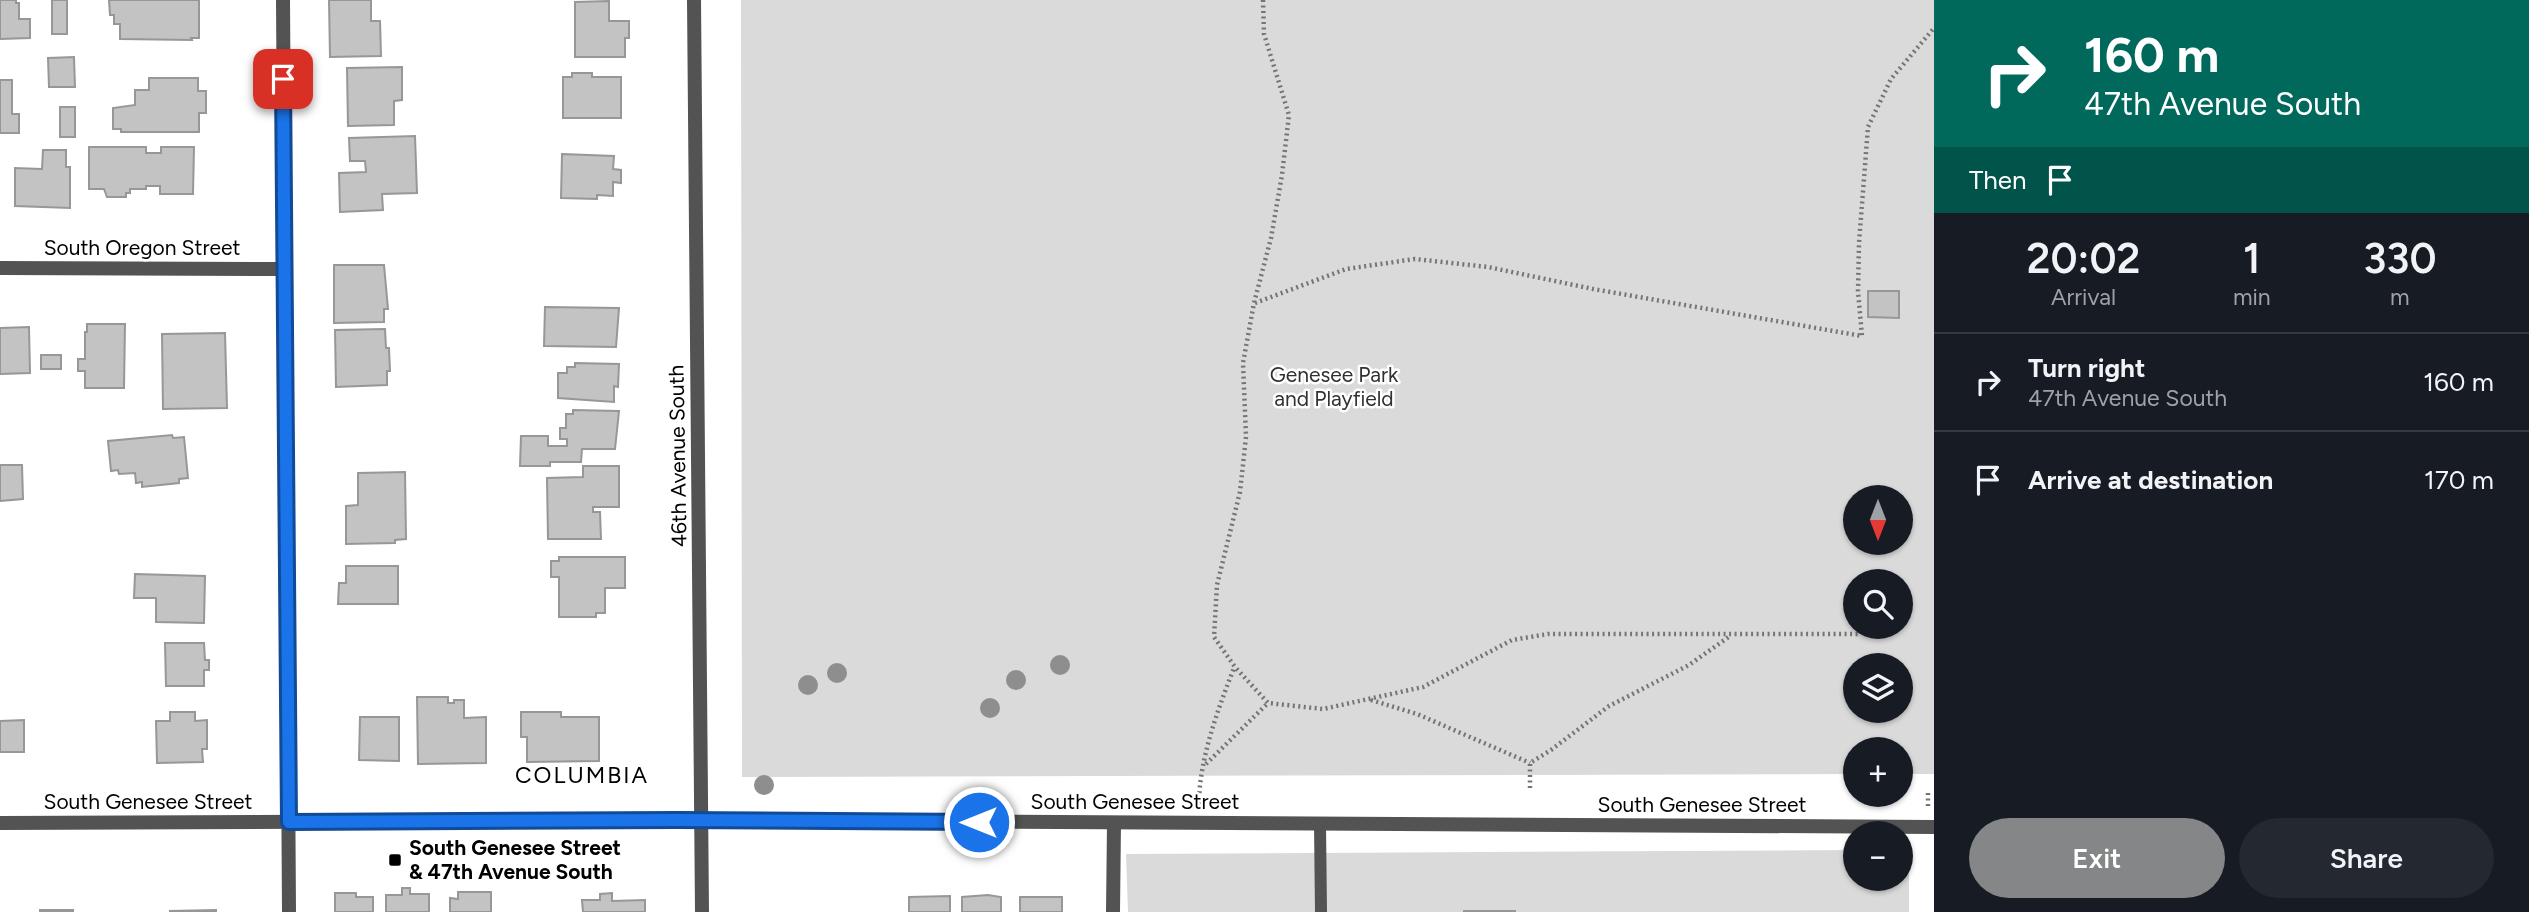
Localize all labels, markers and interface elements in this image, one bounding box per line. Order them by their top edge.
text: 160 m [2084,25,2219,84]
icon: right [1969,28,2060,119]
pin [253,49,313,109]
icon: arrive [264,60,302,98]
text: 47th Avenue South [2084,85,2361,123]
icon: arrive [2041,161,2079,199]
text: Then [1969,164,2027,196]
text: 20:02 [2026,233,2140,284]
text: 1 [2243,233,2261,284]
text: 330 [2363,233,2437,284]
street label: South Oregon Street [44,235,240,260]
text: Arrival [2051,283,2116,311]
text: min [2233,283,2271,311]
text: m [2390,283,2410,311]
text: Turn right [2028,352,2145,384]
park label: Genesee Park and Playfield [1270,362,1399,411]
icon: right [1969,363,2007,401]
street label: 46th Avenue South [663,365,692,547]
text: 160 m [2423,366,2494,398]
text: 47th Avenue South [2028,384,2227,412]
icon: arrive [1969,461,2007,499]
text: Arrive at destination [2028,464,2273,496]
text: 170 m [2424,464,2494,496]
north arrow [1843,485,1913,555]
map controls [1843,485,1913,891]
button: search [1843,569,1913,639]
button: layers [1843,653,1913,723]
button: + [1843,737,1913,807]
district label: COLUMBIA [515,761,649,789]
position arrow [942,785,1016,859]
street label: South Genesee Street [44,789,253,814]
street label: South Genesee Street [1031,789,1240,814]
street label: South Genesee Street [1598,792,1807,817]
button: Exit [1969,818,2225,898]
button: Share [2239,818,2494,898]
button: − [1843,821,1913,891]
place label: South Genesee Street & 47th Avenue South [409,835,621,884]
marker: South Genesee Street & 47th Avenue South [387,852,403,868]

